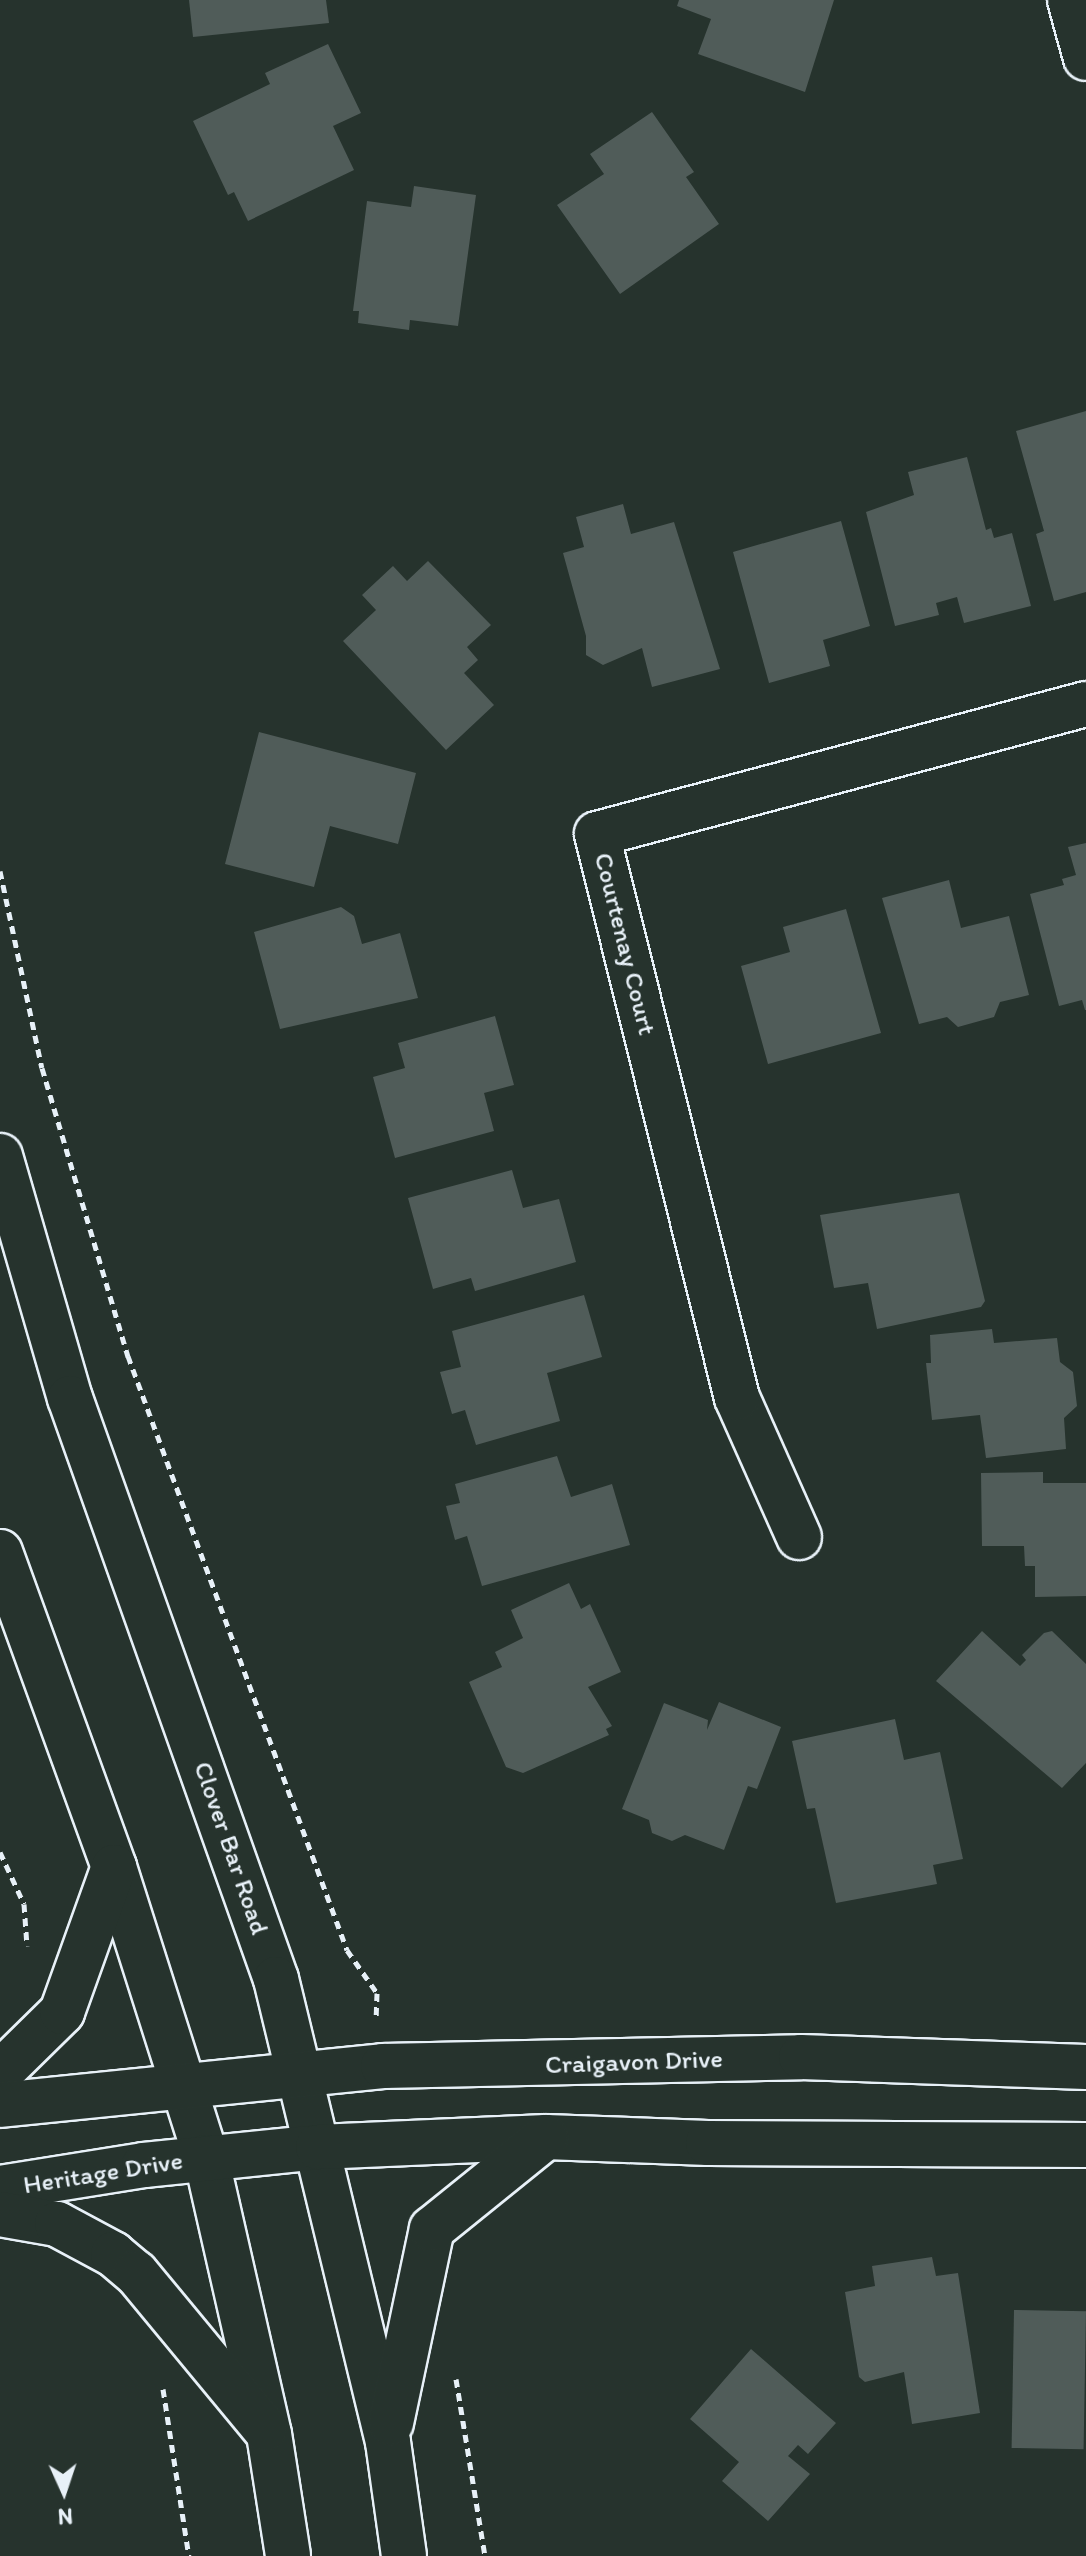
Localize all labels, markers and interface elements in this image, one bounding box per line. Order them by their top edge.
street label: Courtenay Court [587,849,663,1039]
street label: Clover Bar Road [187,1758,275,1938]
street label: Craigavon Drive [544,2043,724,2081]
street label: Heritage Drive [21,2145,185,2201]
north arrow [24,2452,104,2532]
text: N [57,2503,73,2530]

